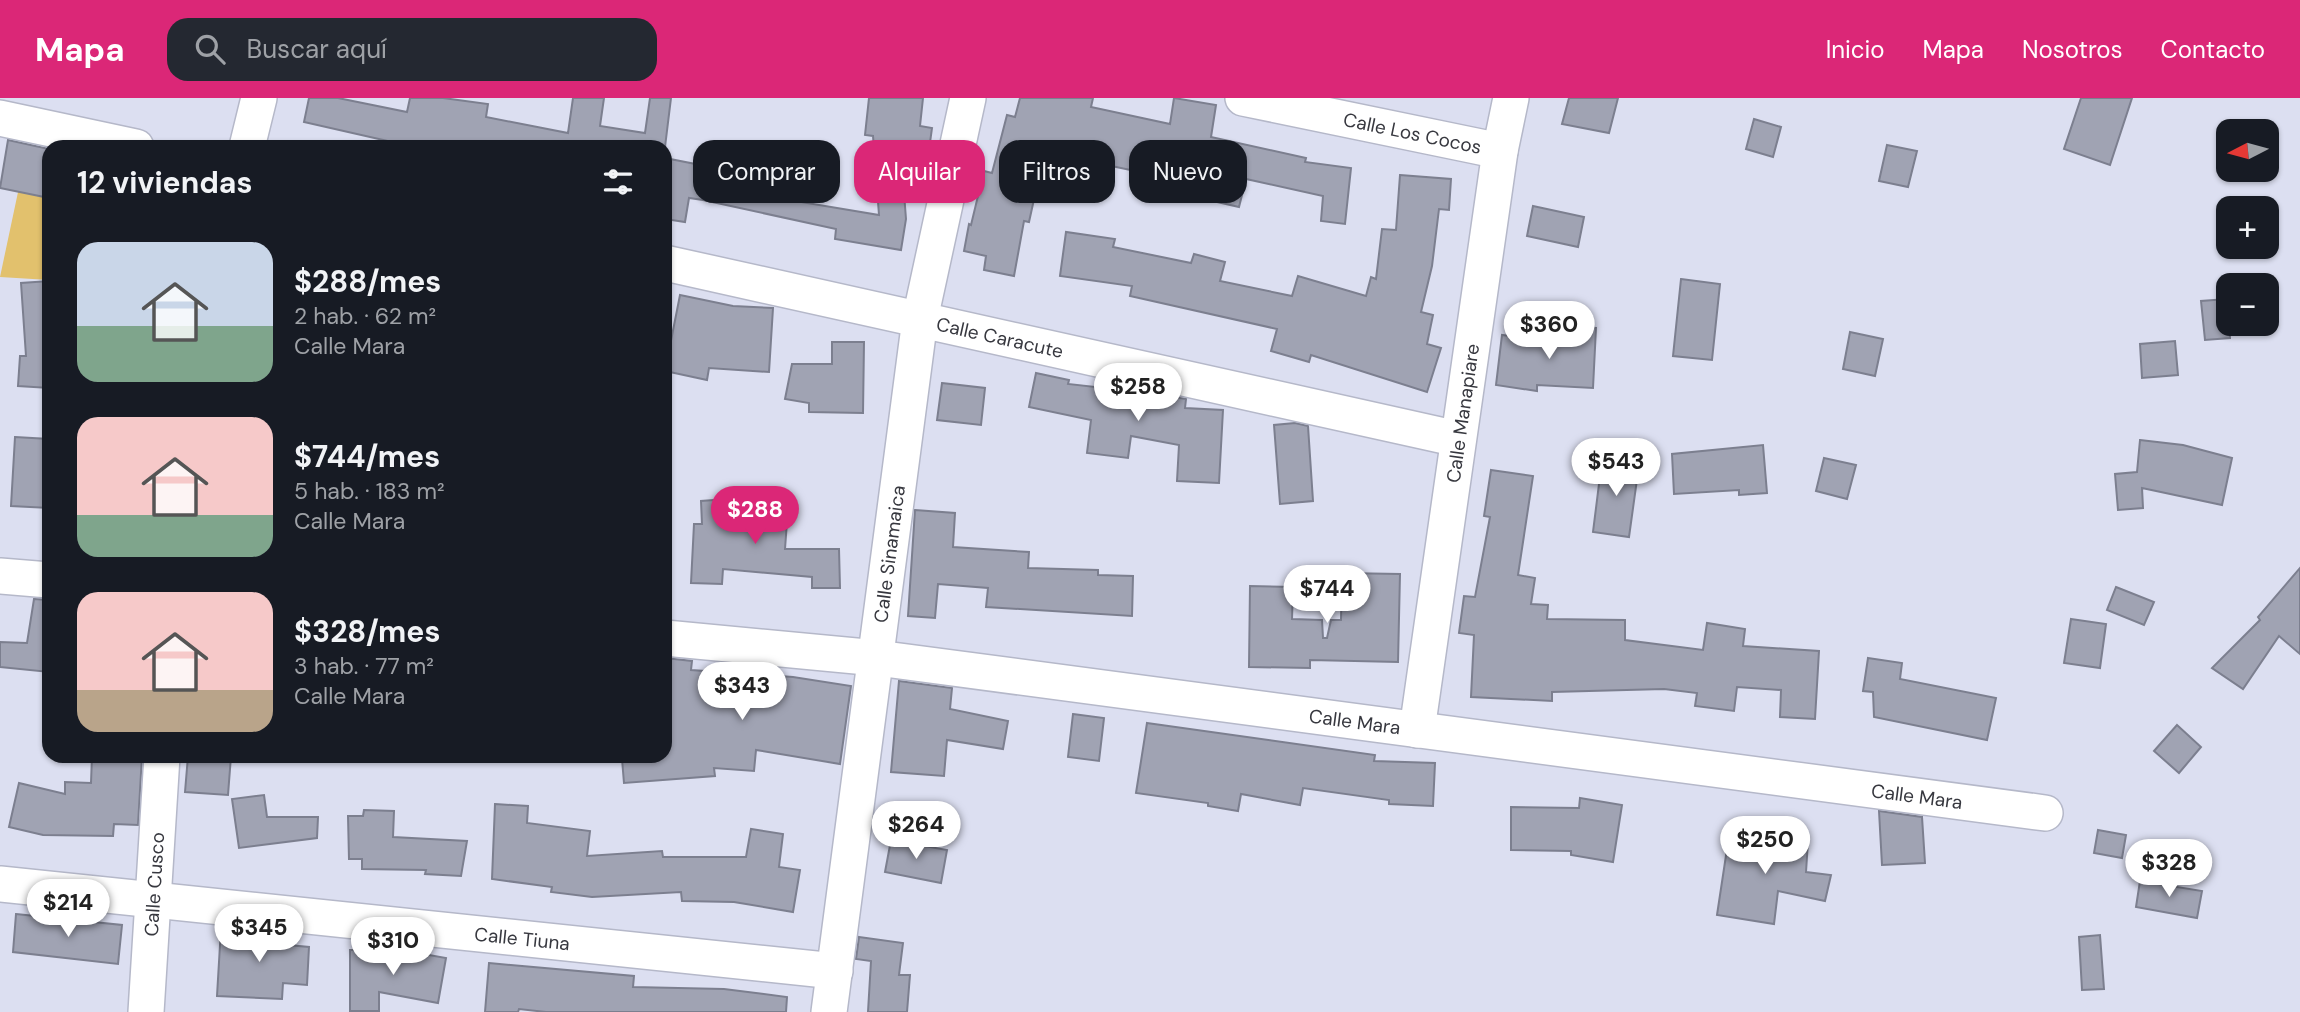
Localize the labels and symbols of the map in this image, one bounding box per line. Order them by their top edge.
street label: Calle Los Cocos [1341,107,1484,160]
north arrow [2216,119,2278,182]
pin: $360 [1508,302,1590,361]
street label: Calle Caracute [934,312,1066,364]
street label: Calle Manapiare [1441,342,1485,484]
pin: $258 [1097,364,1179,423]
pin: $543 [1575,438,1657,498]
street label: Calle Sinamaica [868,484,911,624]
pin: $288 [714,486,796,546]
pin: $744 [1286,566,1368,625]
pin: $343 [701,662,783,722]
street label: Calle Mara [1308,703,1402,740]
street label: Calle Mara [1870,778,1964,815]
pin: $264 [875,802,957,861]
pin: $250 [1724,816,1806,876]
street label: Calle Cusco [139,831,170,937]
pin: $328 [2128,840,2210,899]
pin: $214 [27,880,109,939]
pin: $345 [218,904,300,964]
pin: $310 [352,918,434,977]
street label: Calle Tiuna [473,922,571,956]

